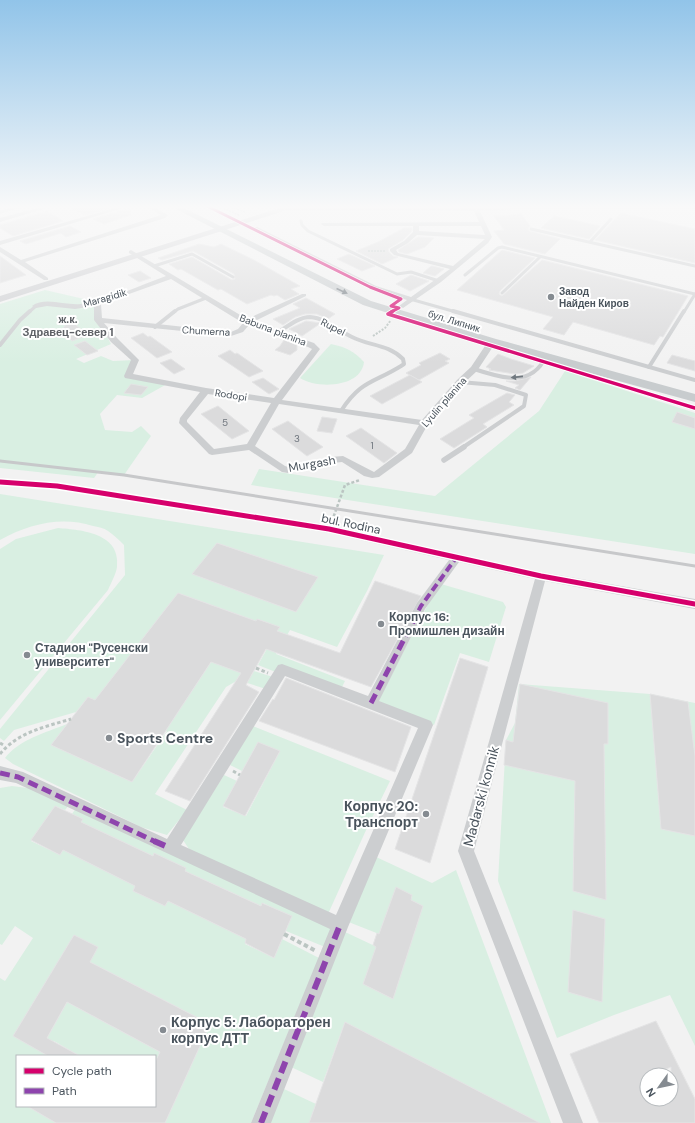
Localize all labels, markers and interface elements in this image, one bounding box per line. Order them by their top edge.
place label: Завод Найден Киров [559,285,629,310]
street label: Maragidik [82,286,128,310]
one-way arrow [336,288,347,294]
marker: Завод Найден Киров [546,292,556,302]
street label: бул. Липник [426,307,482,335]
street label: Babuna planina [238,311,308,349]
district label: ж.к. Здравец-север 1 [23,312,113,339]
street label: Rupel [319,315,347,339]
street label: Chumerna [182,323,230,339]
street label: Lyulin planina [419,374,469,430]
one-way arrow [511,374,523,380]
street label: Rodopi [214,386,248,404]
house number: 5 [222,416,228,429]
house number: 3 [294,432,300,445]
house number: 1 [370,439,374,452]
street label: Murgash [287,452,337,476]
street label: bul. Rodina [320,510,382,538]
place label: Корпус 16: Промишлен дизайн [389,609,505,639]
marker: Корпус 16: Промишлен дизайн [376,619,386,629]
place label: Стадион "Русенски университет" [35,640,148,670]
marker: Стадион "Русенски университет" [22,650,32,660]
place label: Sports Centre [117,729,213,747]
marker: Sports Centre [104,733,114,743]
street label: Madarski konnik [459,744,503,848]
place label: Корпус 20: Транспорт [344,797,418,831]
marker: Корпус 20: Транспорт [421,809,431,819]
place label: Корпус 5: Лабораторен корпус ДТТ [171,1013,331,1047]
marker: Корпус 5: Лабораторен корпус ДТТ [158,1025,168,1035]
legend [16,1055,156,1107]
text: Cycle path [52,1063,112,1079]
north arrow [639,1067,679,1107]
text: Path [52,1083,77,1099]
text: N [643,1085,659,1100]

